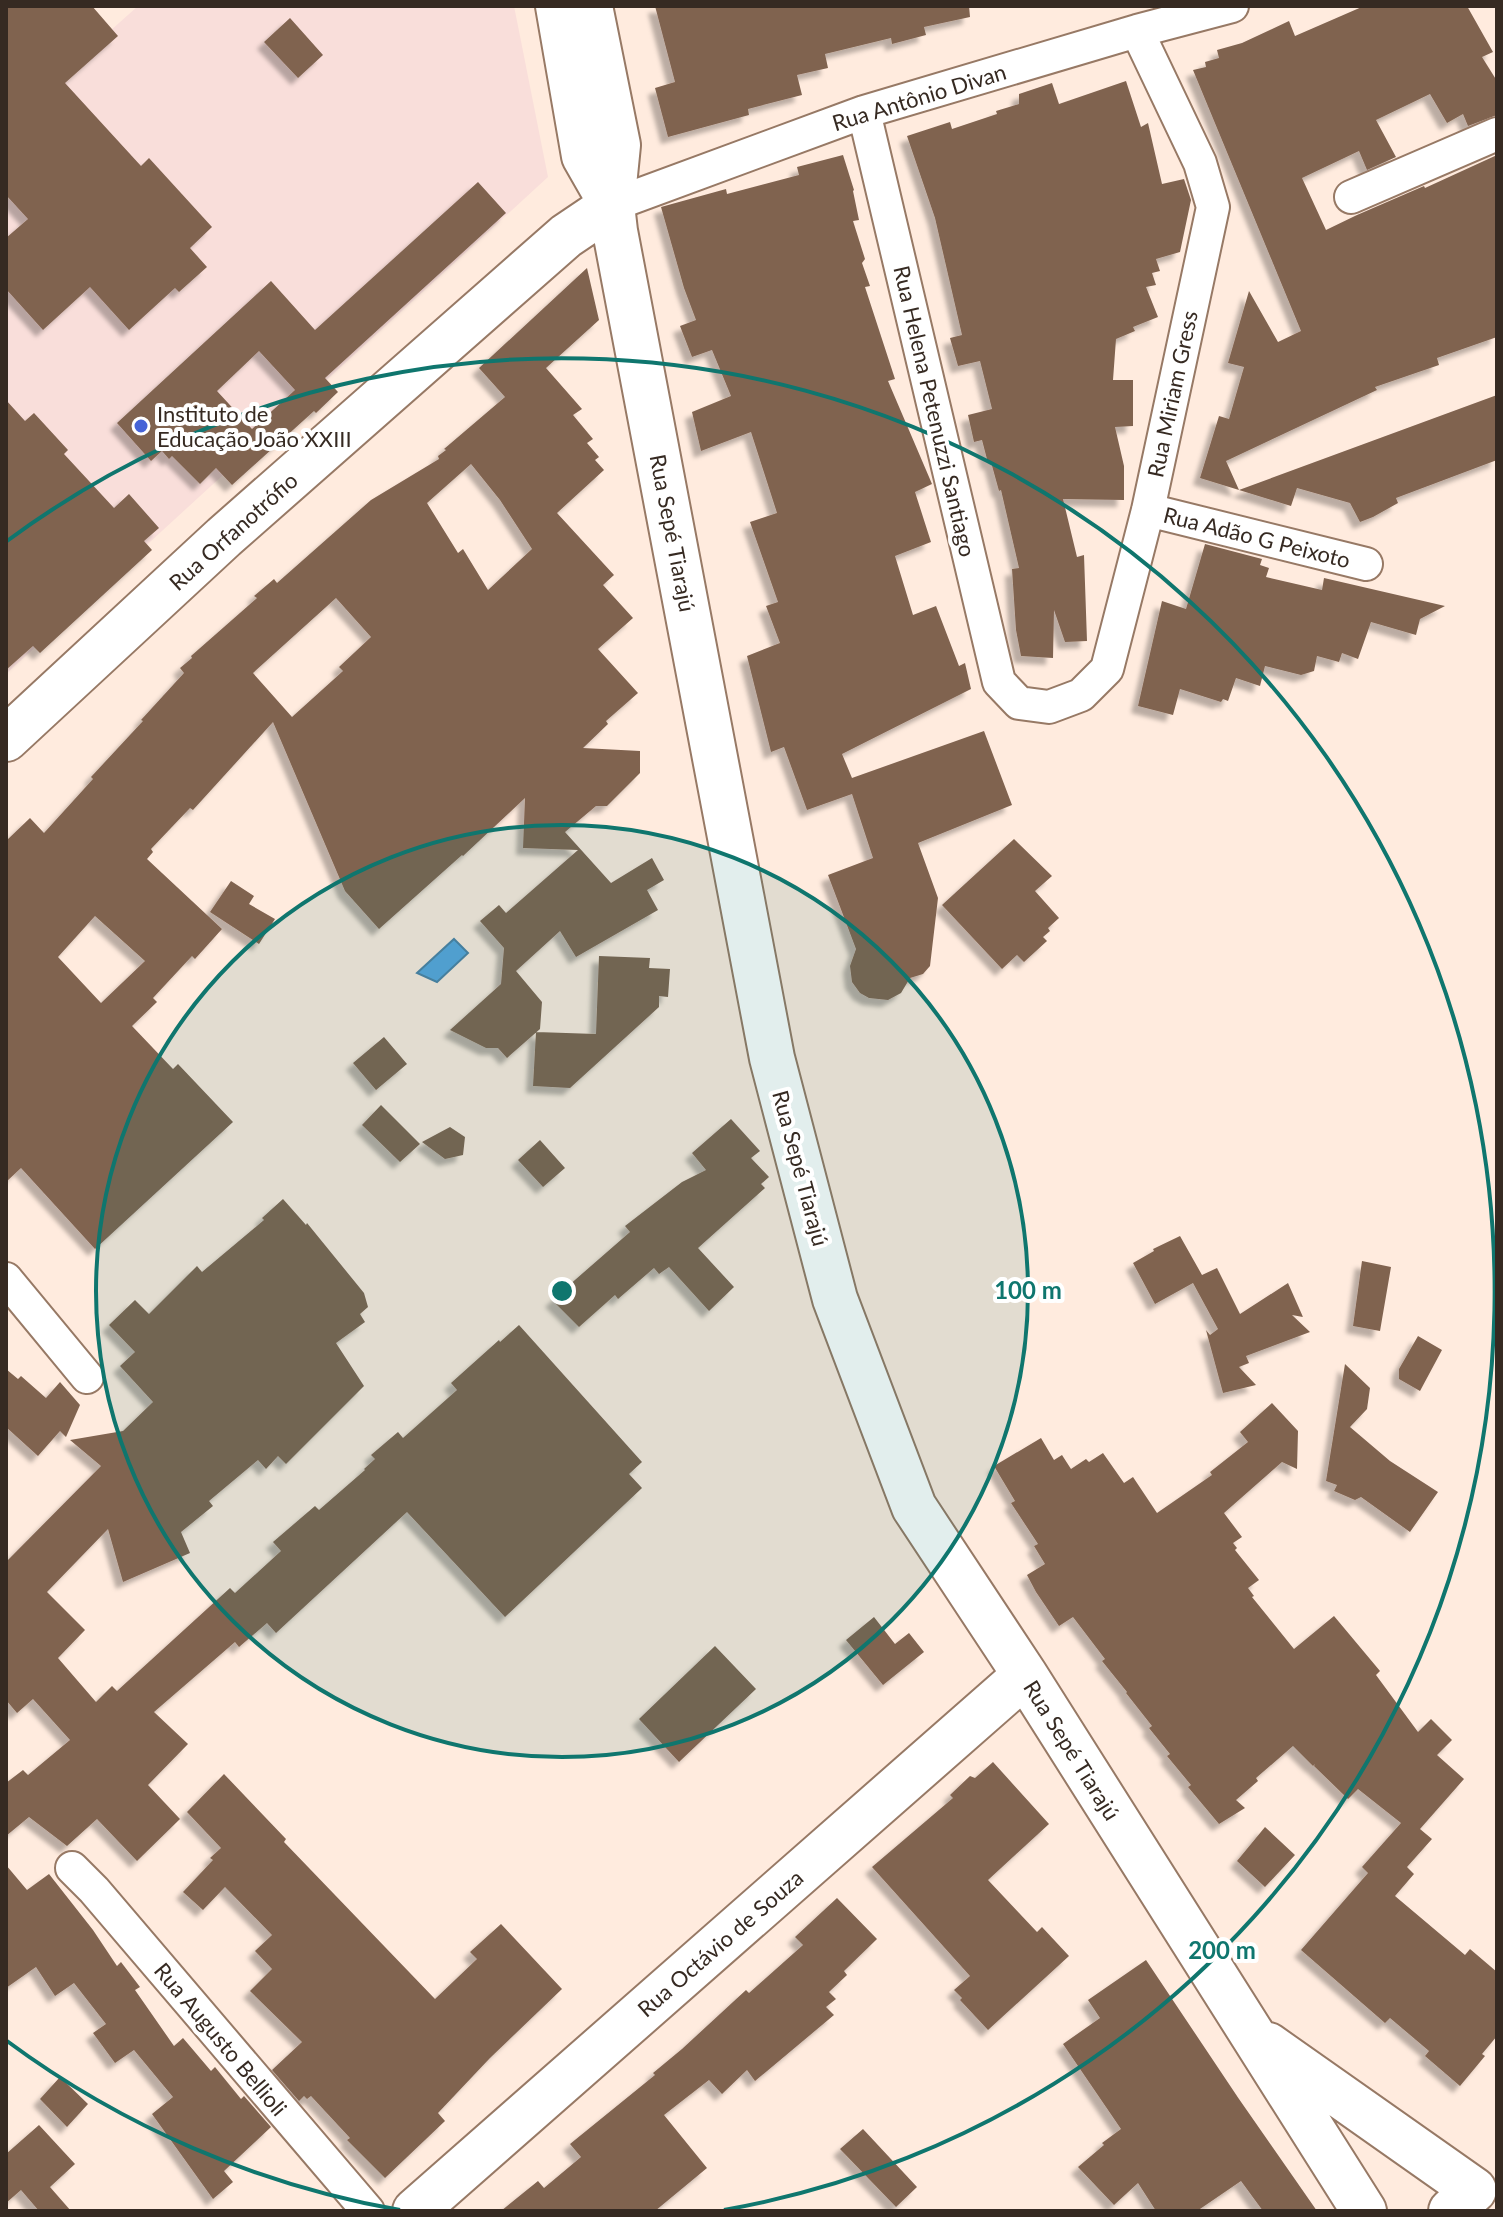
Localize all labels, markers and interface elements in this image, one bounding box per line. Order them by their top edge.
street label: Rua Antônio Divan [829,58,1009,136]
street label: Rua Helena Petenuzzi Santiago [888,263,982,559]
street label: Rua Miriam Gress [1141,308,1203,480]
place label: Instituto de Educação João XXIII [157,400,352,452]
marker: Instituto de Educação João XXIII [132,417,150,435]
street label: Rua Sepé Tiarajú [644,452,702,614]
street label: Rua Orfanotrófio [163,466,303,596]
street label: Rua Adão G Peixoto [1161,501,1353,573]
street label: Rua Sepé Tiarajú [767,1087,835,1249]
text: 100 m [994,1275,1062,1304]
centre of rings [548,1277,576,1305]
street label: Rua Sepé Tiarajú [1018,1675,1126,1825]
street label: Rua Octávio de Souza [632,1864,808,2022]
text: 200 m [1188,1935,1256,1964]
street label: Rua Augusto Bellioli [149,1957,293,2121]

